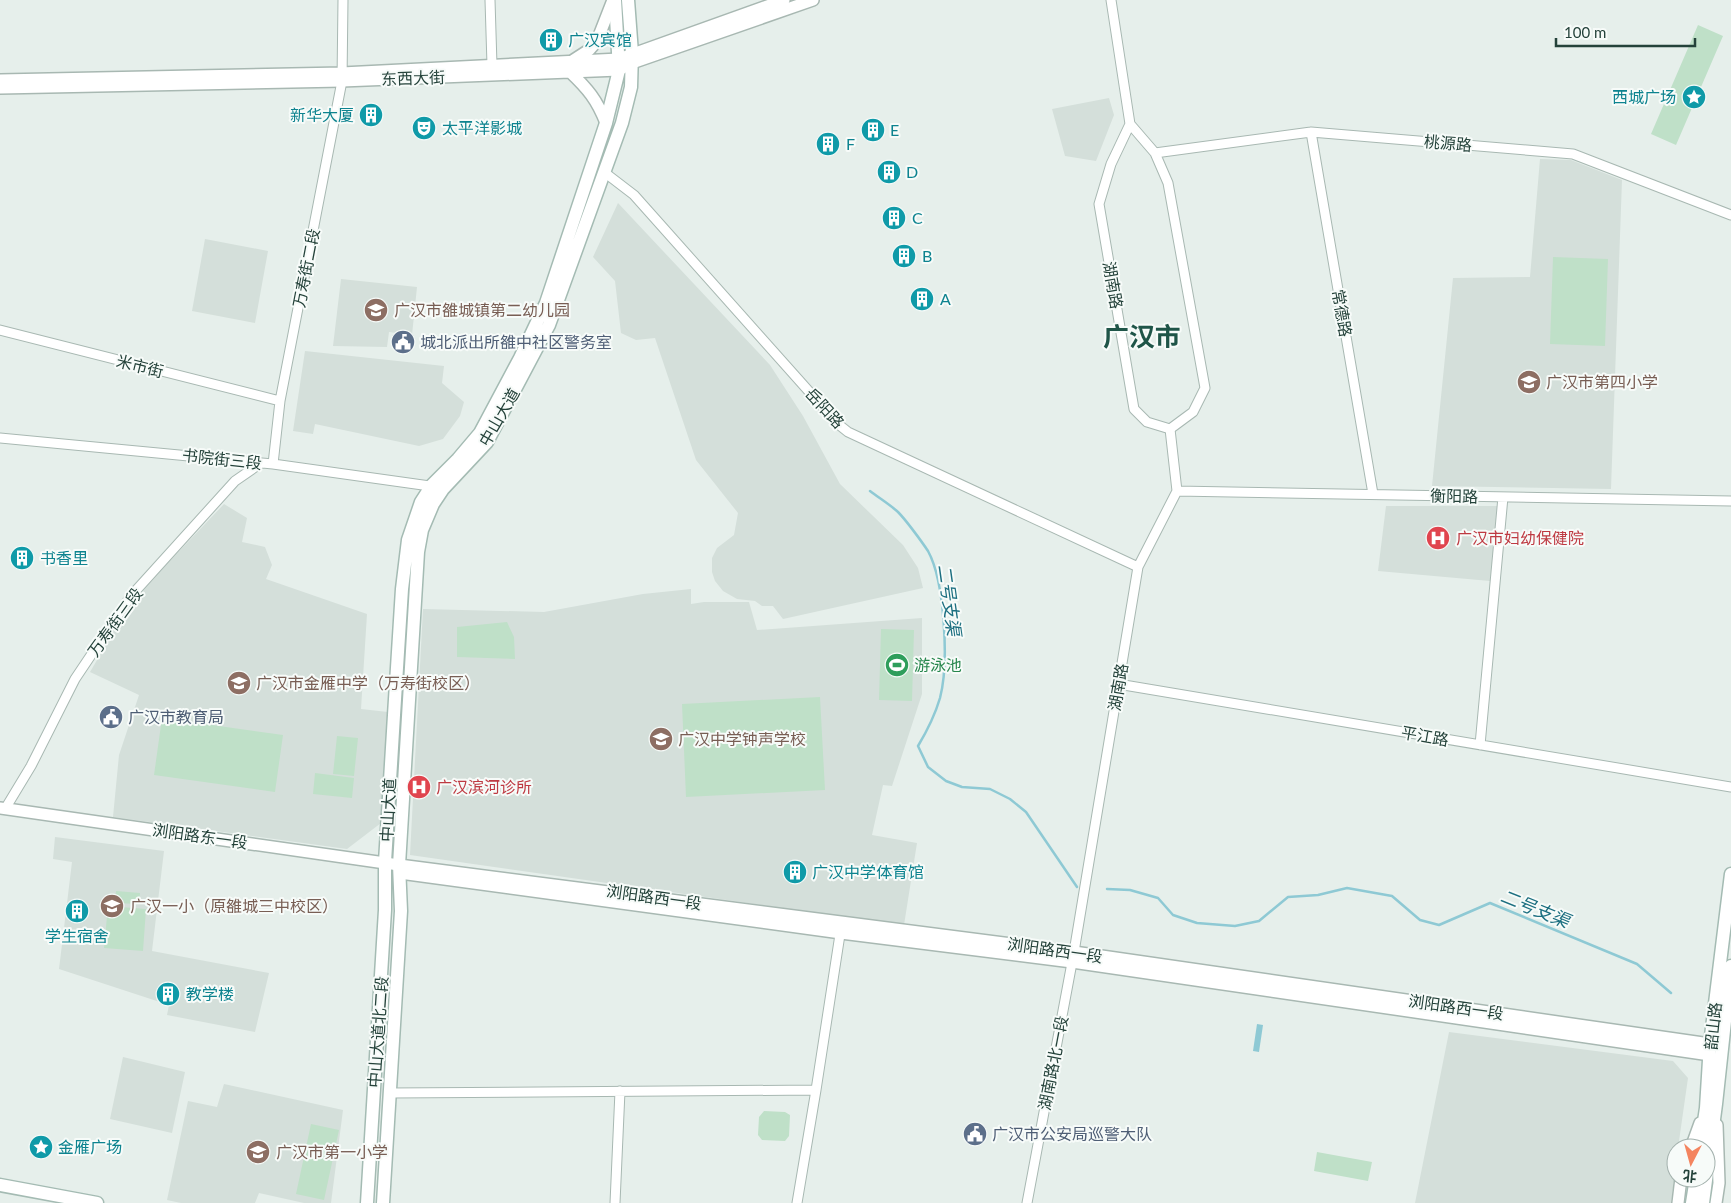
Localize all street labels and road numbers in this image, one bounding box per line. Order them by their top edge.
street label: 东西大街 [381,67,445,88]
street label: 桃源路 [1423,131,1473,154]
street label: 万寿街二段 [289,227,322,309]
street label: 湖南路 [1100,260,1127,310]
street label: 常德路 [1329,288,1356,338]
street label: 米市街 [115,350,166,381]
street label: 中山大道 [474,384,523,449]
street label: 岳阳路 [802,384,849,432]
street label: 书院街三段 [181,445,263,472]
street label: 衡阳路 [1430,486,1478,505]
street label: 万寿街三段 [83,584,146,660]
street label: 湖南路 [1104,662,1131,712]
street label: 平江路 [1400,722,1450,749]
street label: 中山大道 [376,778,399,842]
street label: 浏阳路东一段 [151,819,249,852]
street label: 浏阳路西一段 [605,880,703,913]
street label: 浏阳路西一段 [1006,933,1104,966]
street label: 中山大道北二段 [364,975,391,1088]
street label: 浏阳路西一段 [1407,990,1505,1023]
street label: 韶山路 [1701,1001,1724,1051]
street label: 湖南路北一段 [1034,1014,1071,1112]

